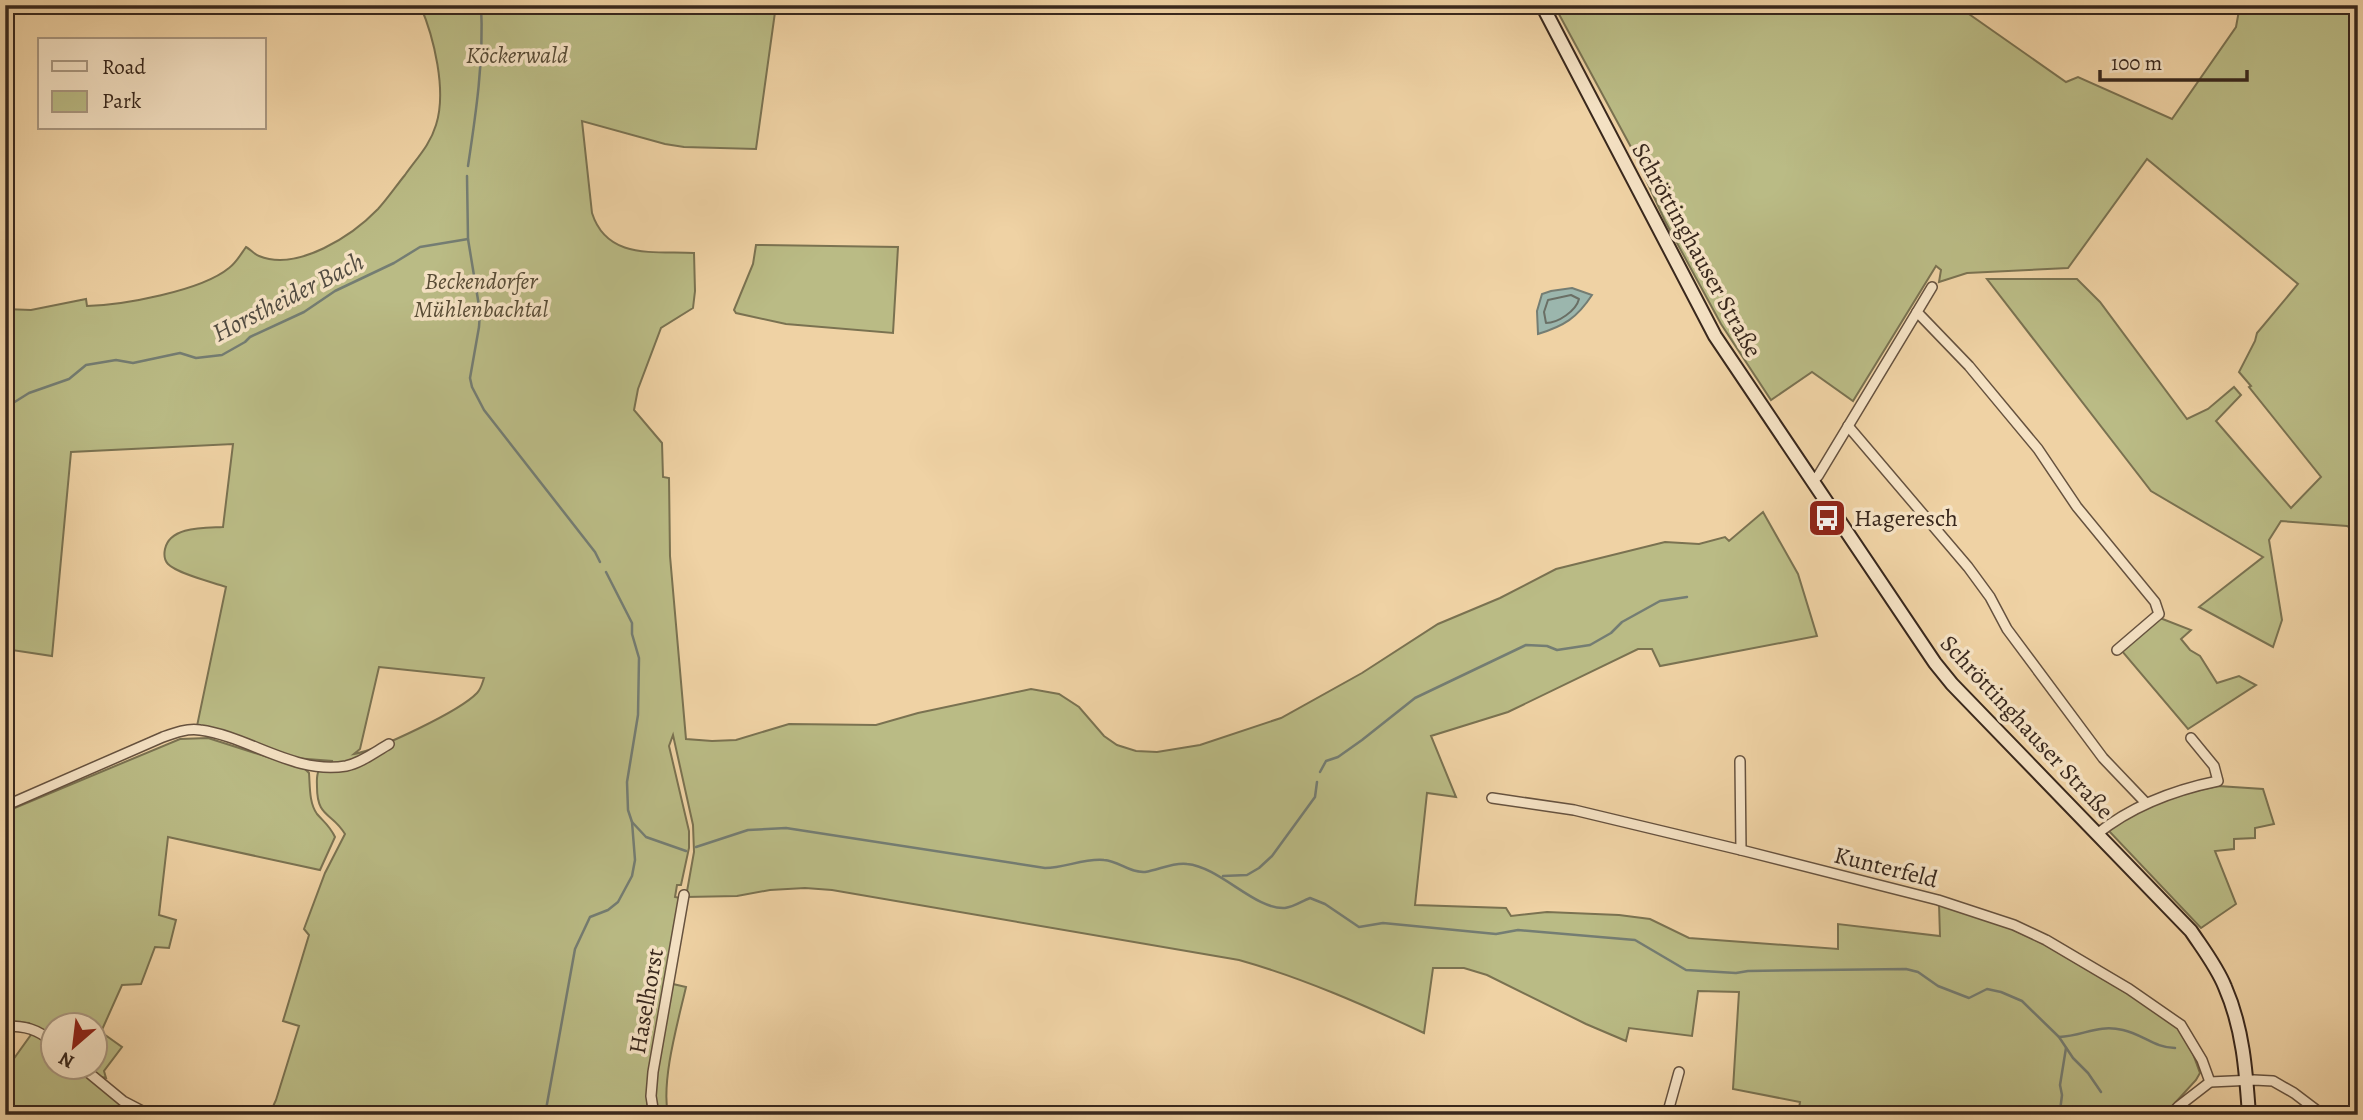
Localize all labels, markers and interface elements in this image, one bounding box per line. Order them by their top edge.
legend [38,38,266,130]
scale bar [2100,38,2248,82]
park label: Köckerwald [466,39,568,71]
text: 100 m [2111,49,2162,77]
text: Road [102,53,146,81]
text: Park [102,87,142,115]
street label: Schröttinghauser Straße [1625,137,1769,363]
water label: Horstheider Bach [206,244,370,350]
park label: Beckendorfer Mühlenbachtal [414,265,548,325]
bus stop icon: Hageresch [1806,497,1848,539]
place label: Hageresch [1854,502,1958,534]
street label: Schröttinghauser Straße [1933,628,2121,826]
street label: Kunterfeld [1831,839,1941,895]
street label: Haselhorst [621,946,671,1056]
north arrow [38,1012,108,1082]
text: N [54,1045,79,1075]

